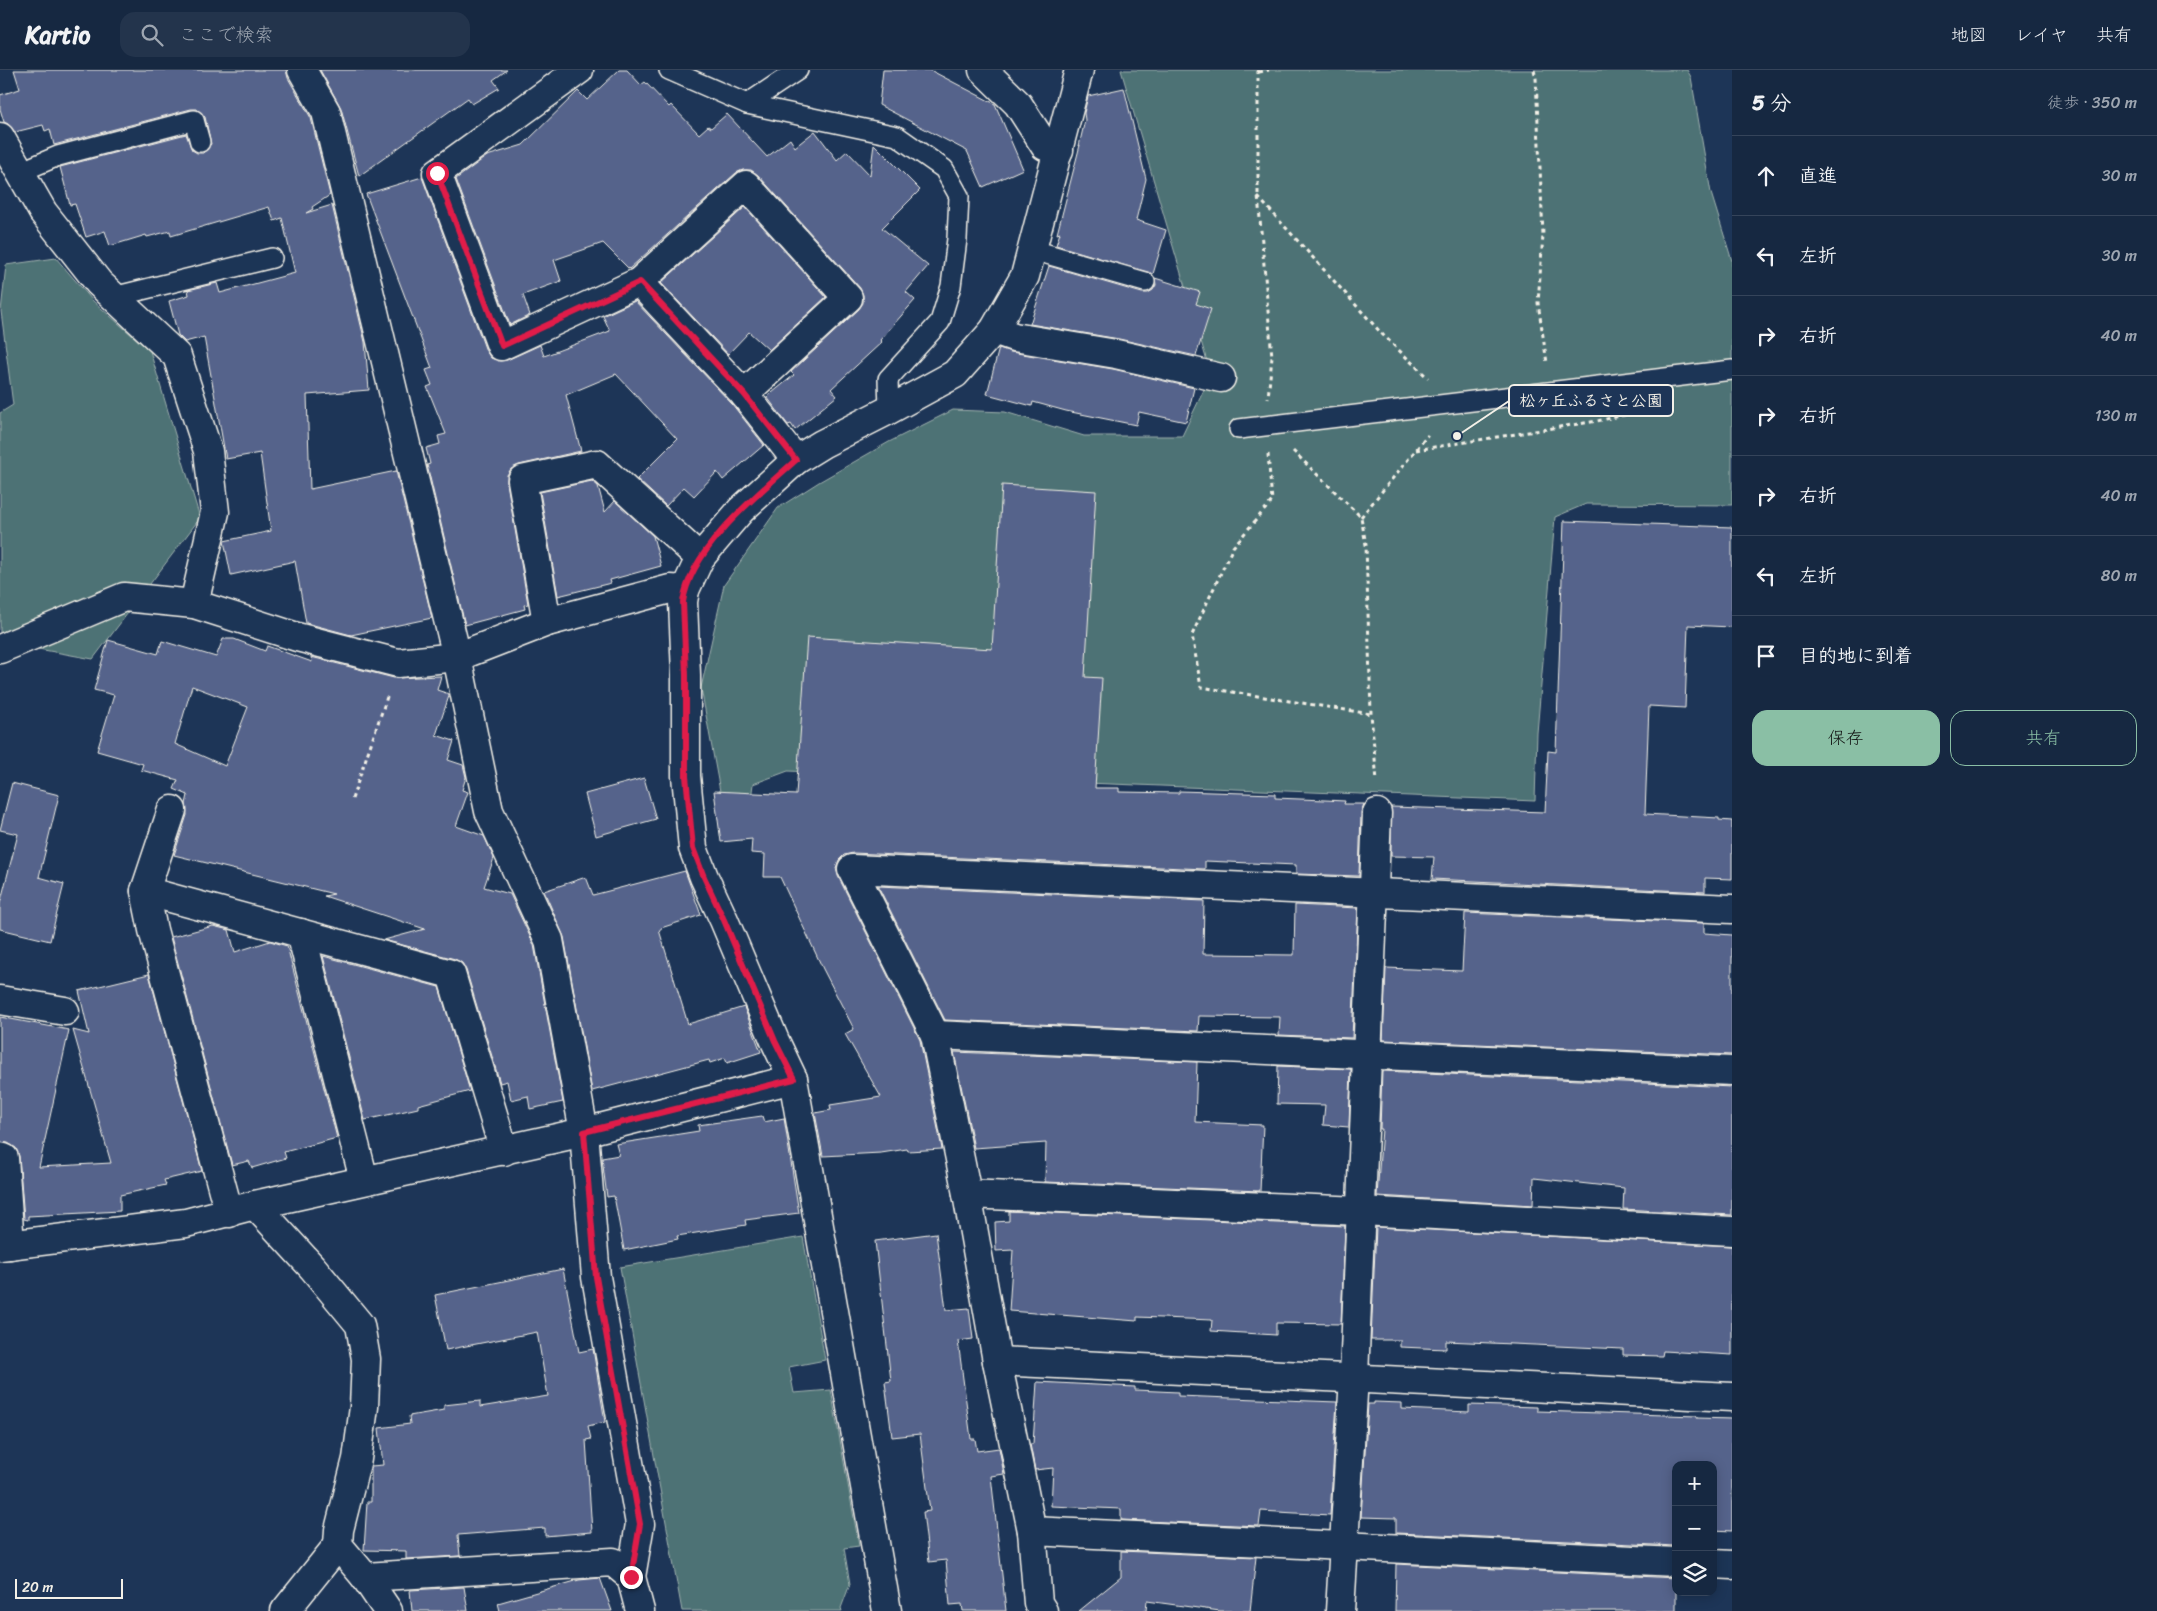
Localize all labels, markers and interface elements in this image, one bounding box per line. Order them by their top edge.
search box [120,12,470,57]
text: Kartio [25,14,90,56]
text: ここで検索 [178,18,274,51]
text: 地図 [1951,19,1987,51]
text: レイヤ [2015,19,2068,51]
text: 共有 [2096,19,2132,51]
icon: search [138,21,166,49]
text: 5 分 [1752,84,1791,122]
text: 徒歩 · 350 m [2047,88,2137,117]
text: 直進 [1799,159,1837,192]
text: 30 m [2102,161,2137,190]
route start [426,162,449,185]
icon: ahead [1752,162,1780,190]
text: 左折 [1799,239,1837,272]
text: 30 m [2102,241,2137,270]
icon: left [1752,242,1780,270]
text: 右折 [1799,319,1837,352]
text: 40 m [2100,321,2137,350]
icon: right [1752,322,1780,350]
callout: 松ヶ丘ふるさと公園 [1509,385,1673,416]
text: 松ヶ丘ふるさと公園 [1519,386,1663,415]
text: 右折 [1799,399,1837,432]
text: 130 m [2095,401,2137,430]
icon: right [1752,402,1780,430]
text: 右折 [1799,479,1837,512]
text: 40 m [2100,481,2137,510]
icon: right [1752,482,1780,510]
text: 左折 [1799,559,1837,592]
text: 80 m [2101,561,2137,590]
icon: left [1752,562,1780,590]
text: 目的地に到着 [1799,639,1913,672]
icon: arrive [1752,642,1780,670]
button: 保存 [1752,710,1940,766]
button: 共有 [1950,710,2137,766]
map controls [1672,1461,1717,1596]
button: + [1672,1461,1717,1506]
button: − [1672,1506,1717,1551]
button: layers [1672,1551,1717,1596]
route end [620,1566,643,1589]
text: 20 m [22,1575,53,1600]
scale bar [15,1576,122,1599]

